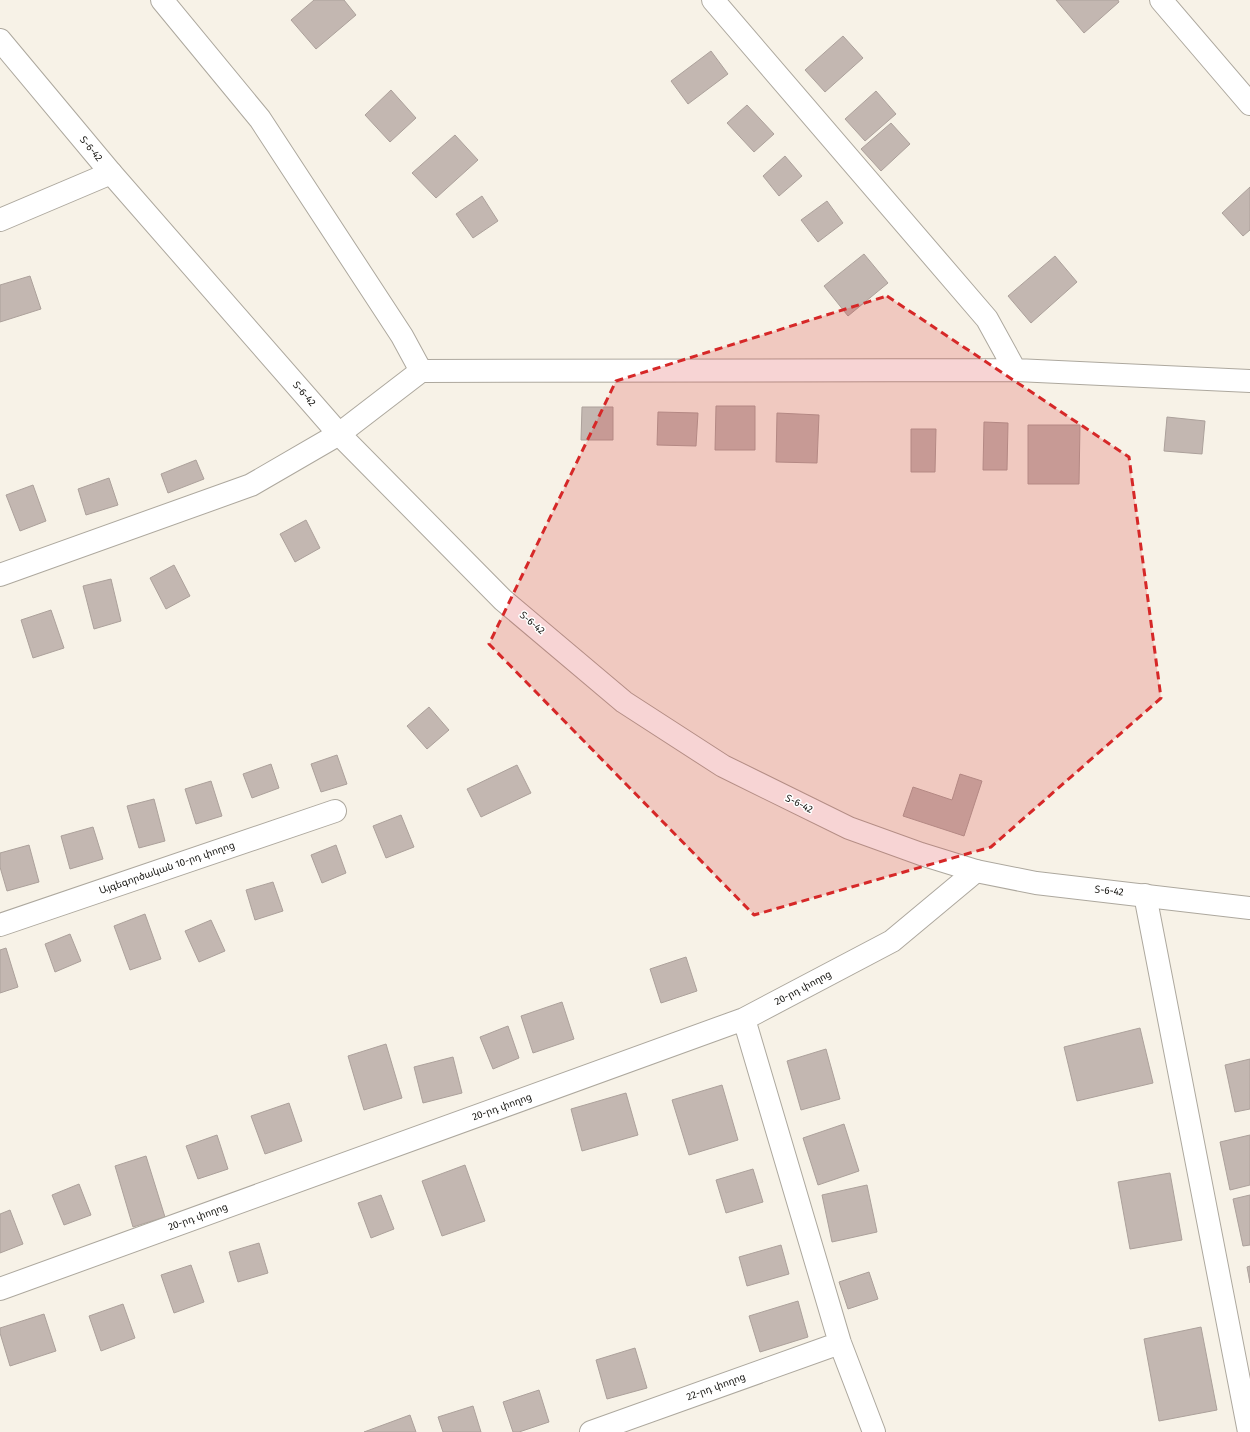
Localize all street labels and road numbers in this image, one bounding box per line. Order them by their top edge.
street label: Տ-6-42 [77,134,105,164]
street label: Տ-6-42 [290,379,318,409]
street label: Տ-6-42 [517,609,547,637]
street label: Տ-6-42 [783,792,815,816]
street label: Այգեգործական 10-րդ փողոց [98,839,236,897]
street label: Տ-6-42 [1094,884,1124,898]
street label: 20-րդ փողոց [773,968,833,1008]
street label: 20-րդ փողոց [471,1091,533,1123]
street label: 20-րդ փողոց [167,1201,229,1233]
street label: 22-րդ փողոց [685,1371,747,1403]

